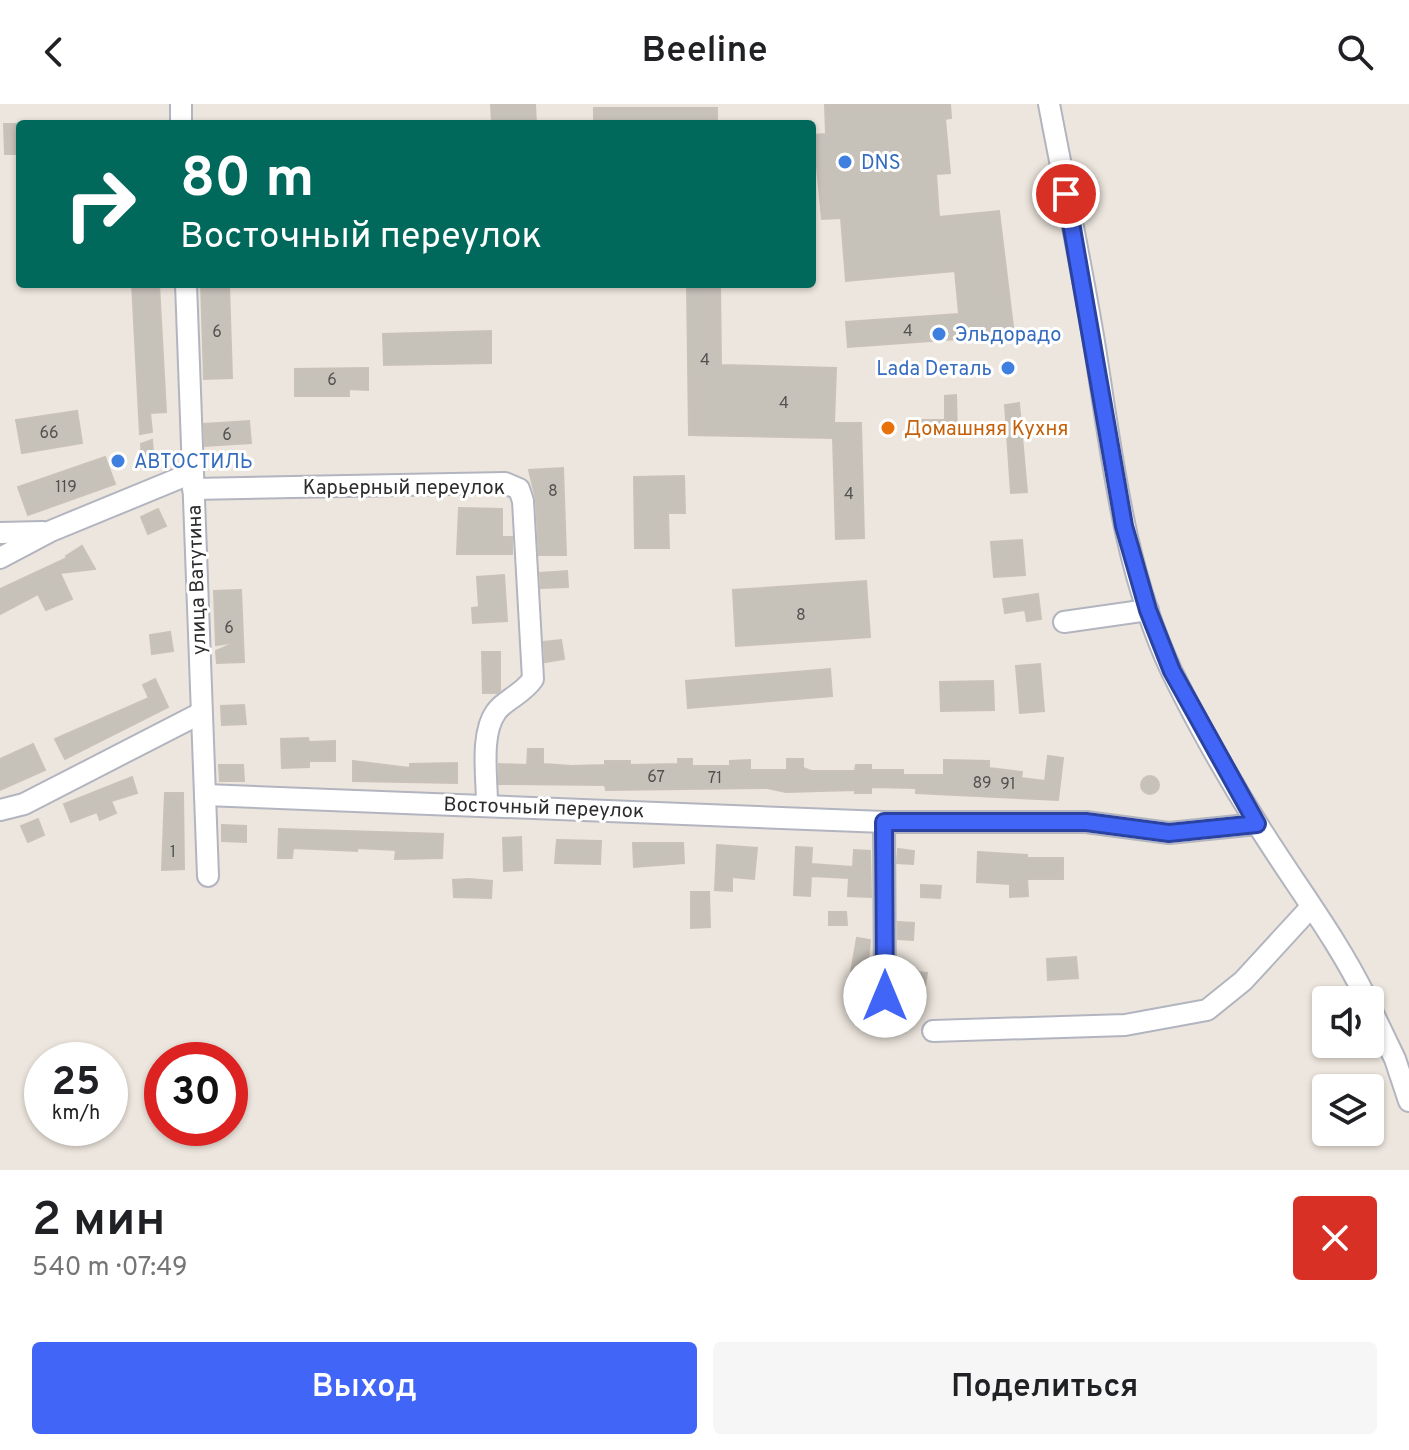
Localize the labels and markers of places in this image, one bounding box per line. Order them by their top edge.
place label: DNS [861,151,901,177]
marker: DNS [836,153,854,171]
pin [1032,160,1100,228]
place label: Эльдорадо [955,323,1061,349]
marker: Эльдорадо [930,325,948,343]
place label: Lada Dеталь [876,357,992,383]
marker: Lada Dеталь [999,359,1017,377]
place label: Домашняя Кухня [904,417,1068,443]
marker: Домашняя Кухня [879,419,897,437]
place label: АВТОСТИЛЬ [134,450,253,476]
marker: АВТОСТИЛЬ [109,452,127,470]

